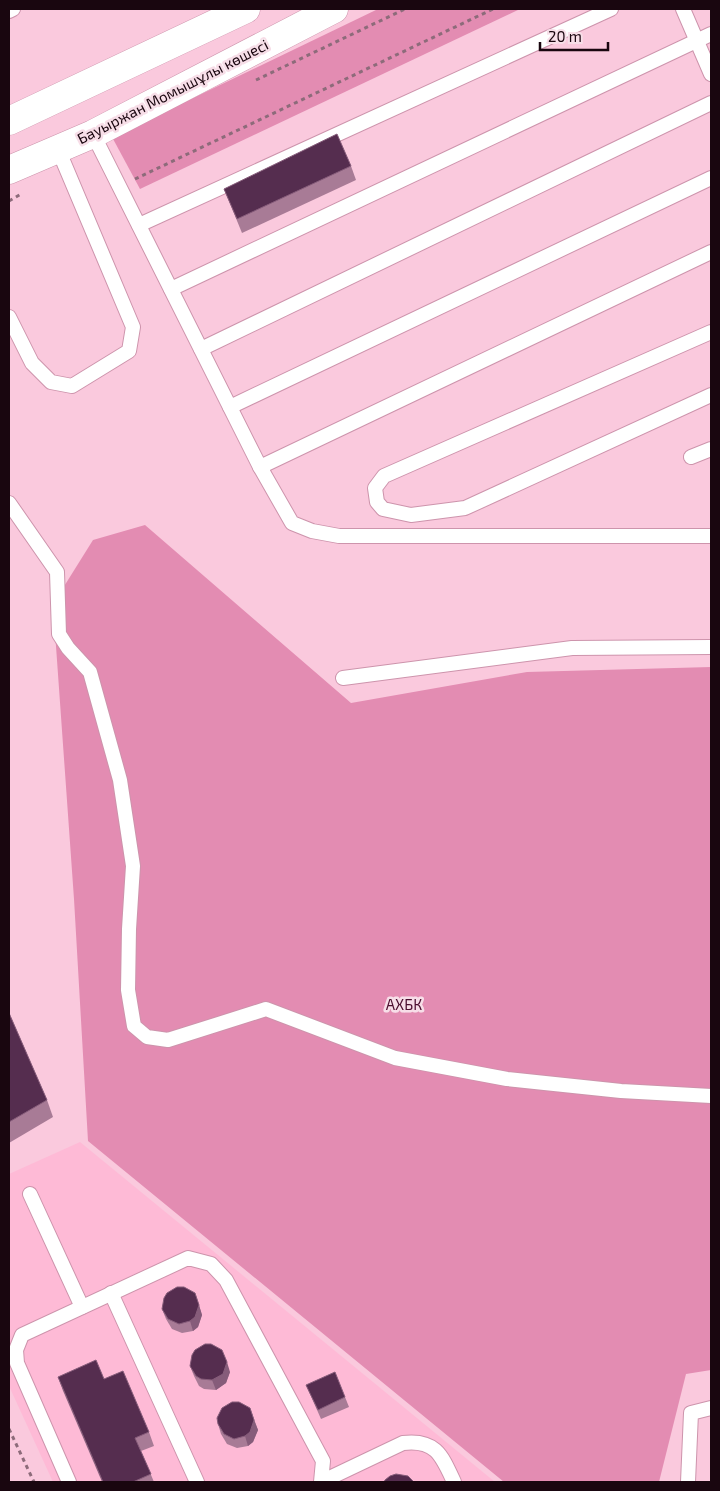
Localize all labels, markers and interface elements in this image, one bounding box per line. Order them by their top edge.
scale bar [540,20,608,52]
text: 20 m [548,27,582,45]
street label: Бауыржан Момышұлы көшесі [74,35,272,148]
park label: АХБК [386,995,422,1013]

